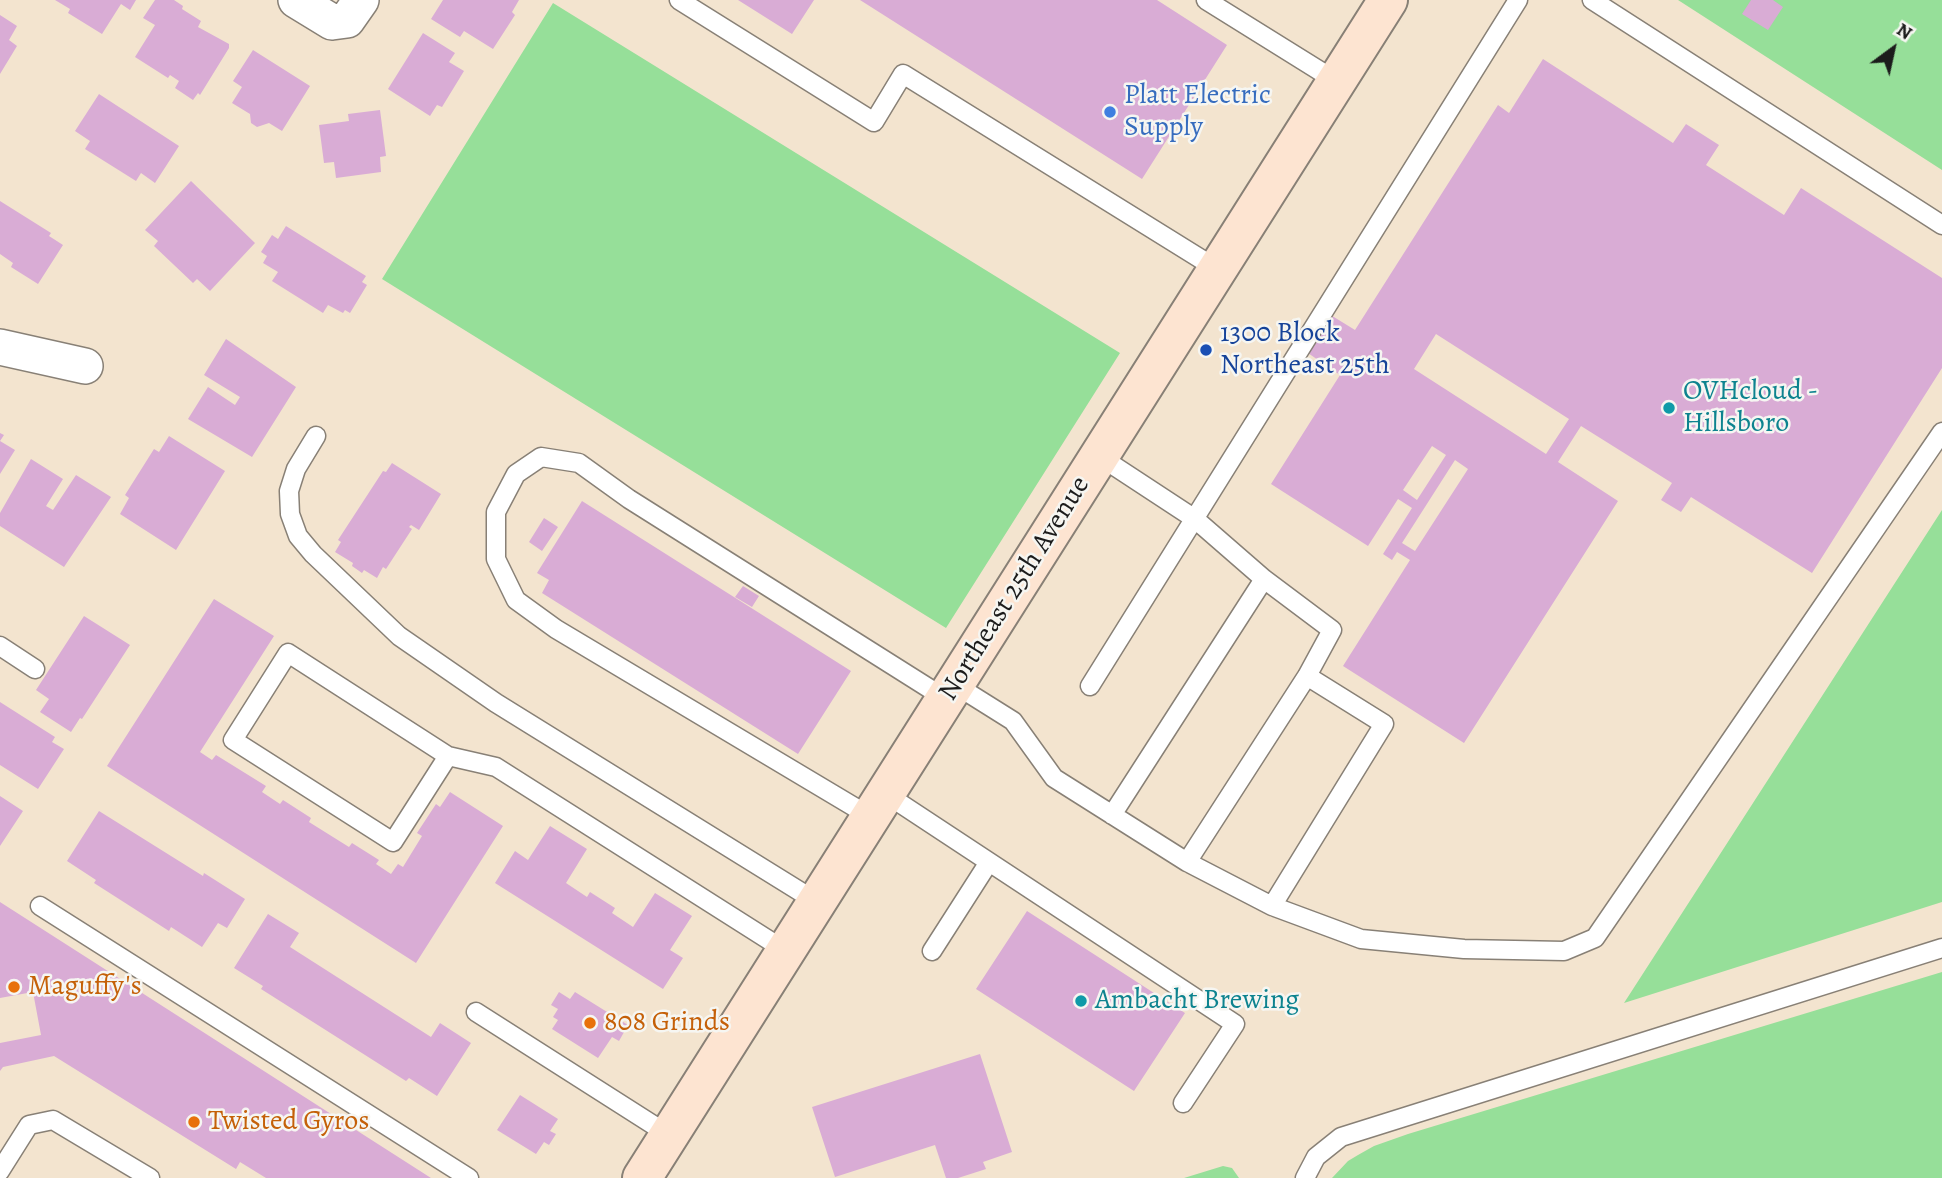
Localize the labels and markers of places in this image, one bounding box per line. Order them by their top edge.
place label: Platt Electric Supply [1124,79,1271,145]
marker: Platt Electric Supply [1102,104,1118,120]
place label: 1300 Block Northeast 25th [1220,317,1390,383]
marker: 1300 Block Northeast 25th [1198,342,1214,358]
place label: OVHcloud - Hillsboro [1683,375,1818,441]
marker: OVHcloud - Hillsboro [1661,400,1677,416]
place label: Maguffy's [28,970,142,1004]
marker: Maguffy's [6,979,22,995]
place label: Ambacht Brewing [1095,984,1299,1018]
marker: Ambacht Brewing [1073,993,1089,1009]
place label: 808 Grinds [604,1006,730,1040]
marker: 808 Grinds [582,1015,598,1031]
place label: Twisted Gyros [208,1105,369,1139]
marker: Twisted Gyros [186,1114,202,1130]

